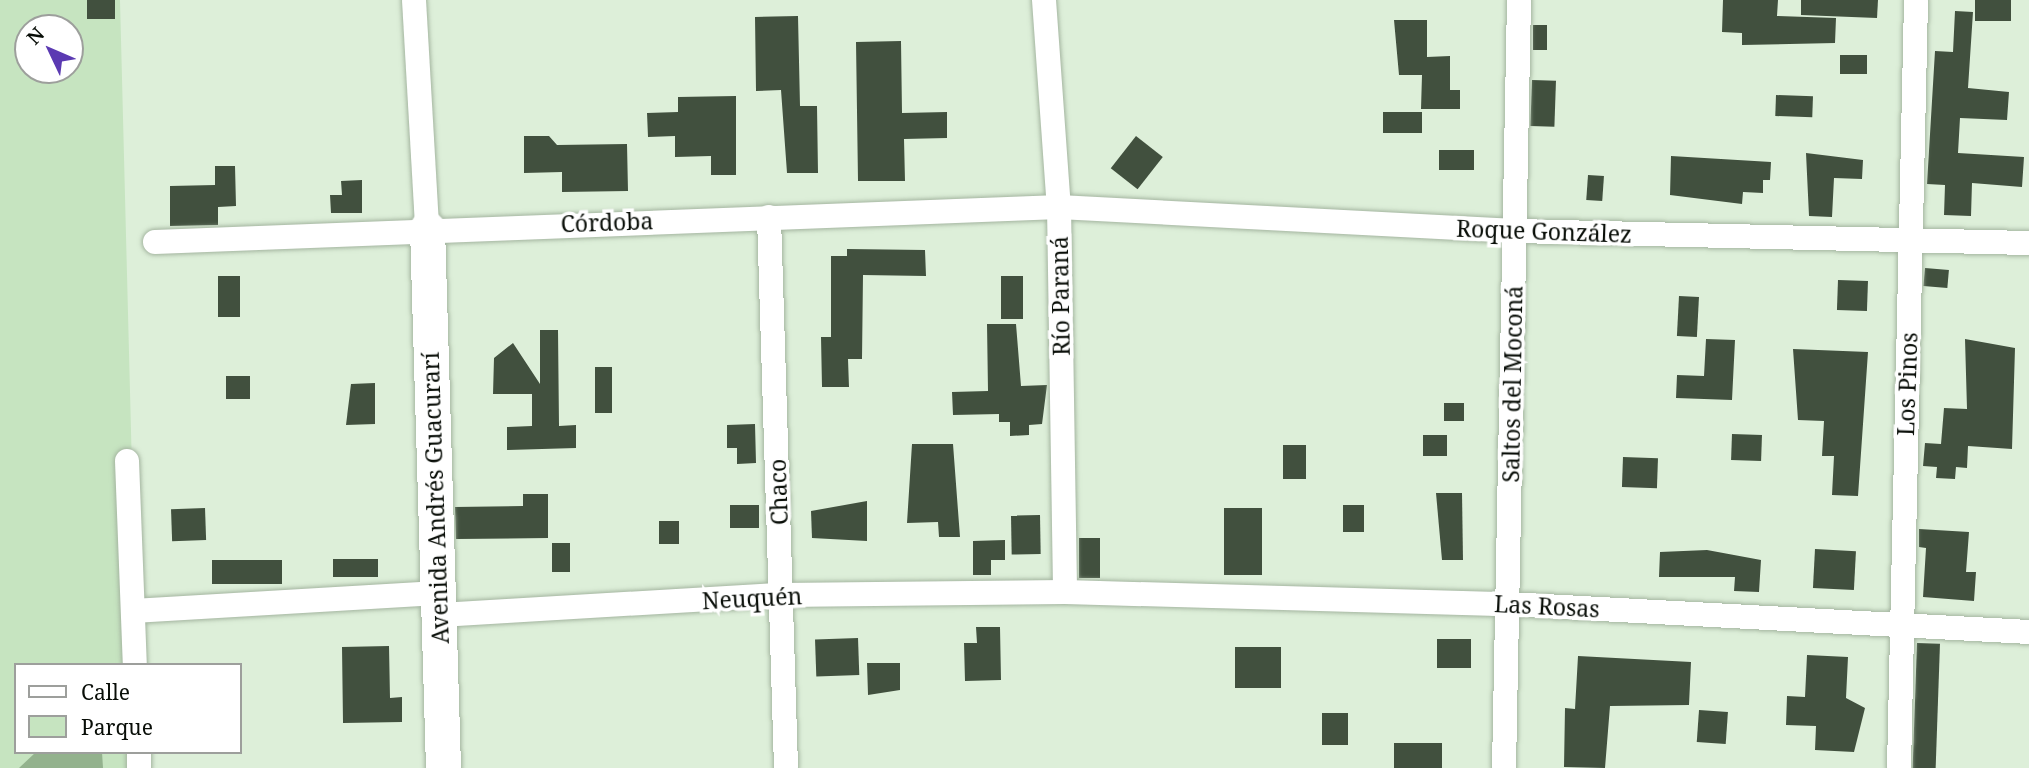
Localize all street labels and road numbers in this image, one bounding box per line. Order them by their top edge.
street label: Córdoba [560,207,654,237]
street label: Roque González [1456,214,1632,248]
street label: Río Paraná [1045,236,1075,356]
street label: Saltos del Moconá [1496,285,1528,483]
street label: Los Pinos [1891,332,1923,436]
street label: Avenida Andrés Guacurarí [416,352,454,644]
street label: Chaco [763,458,793,526]
street label: Neuquén [701,582,803,614]
street label: Las Rosas [1494,589,1600,623]

